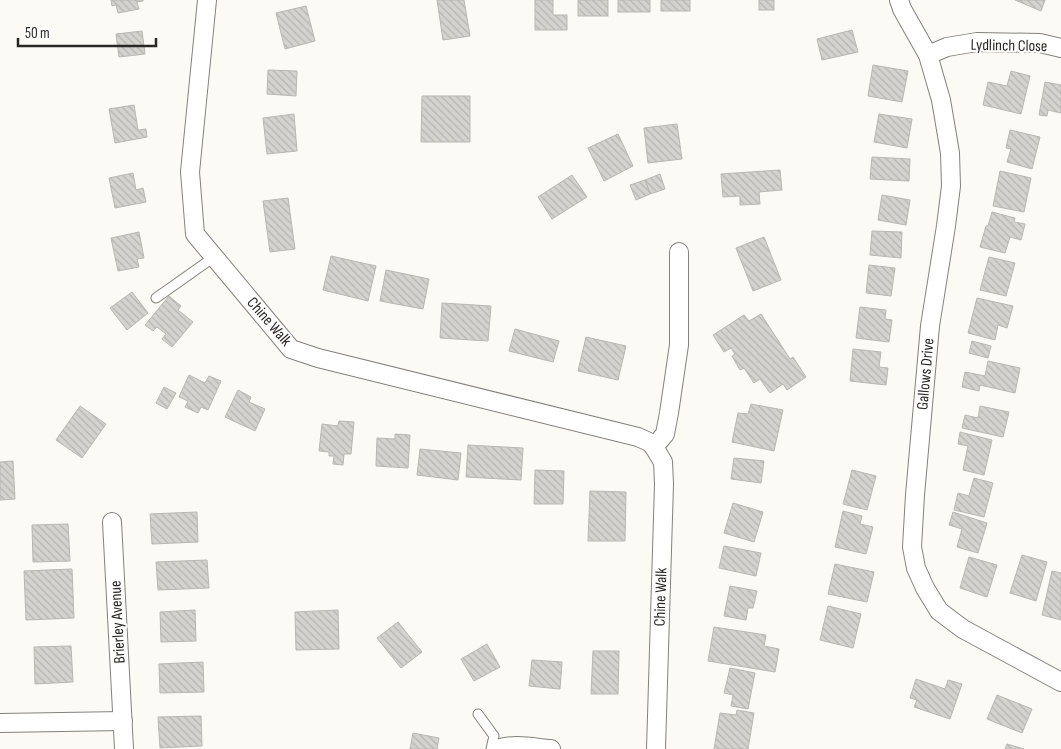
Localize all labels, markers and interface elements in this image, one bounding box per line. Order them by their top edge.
scale bar [18,15,155,47]
text: 50 m [25,24,50,43]
street label: Lydlinch Close [970,36,1048,56]
street label: Chine Walk [243,294,295,350]
street label: Gallows Drive [913,337,939,411]
street label: Chine Walk [650,567,672,627]
street label: Brierley Avenue [106,580,130,664]

